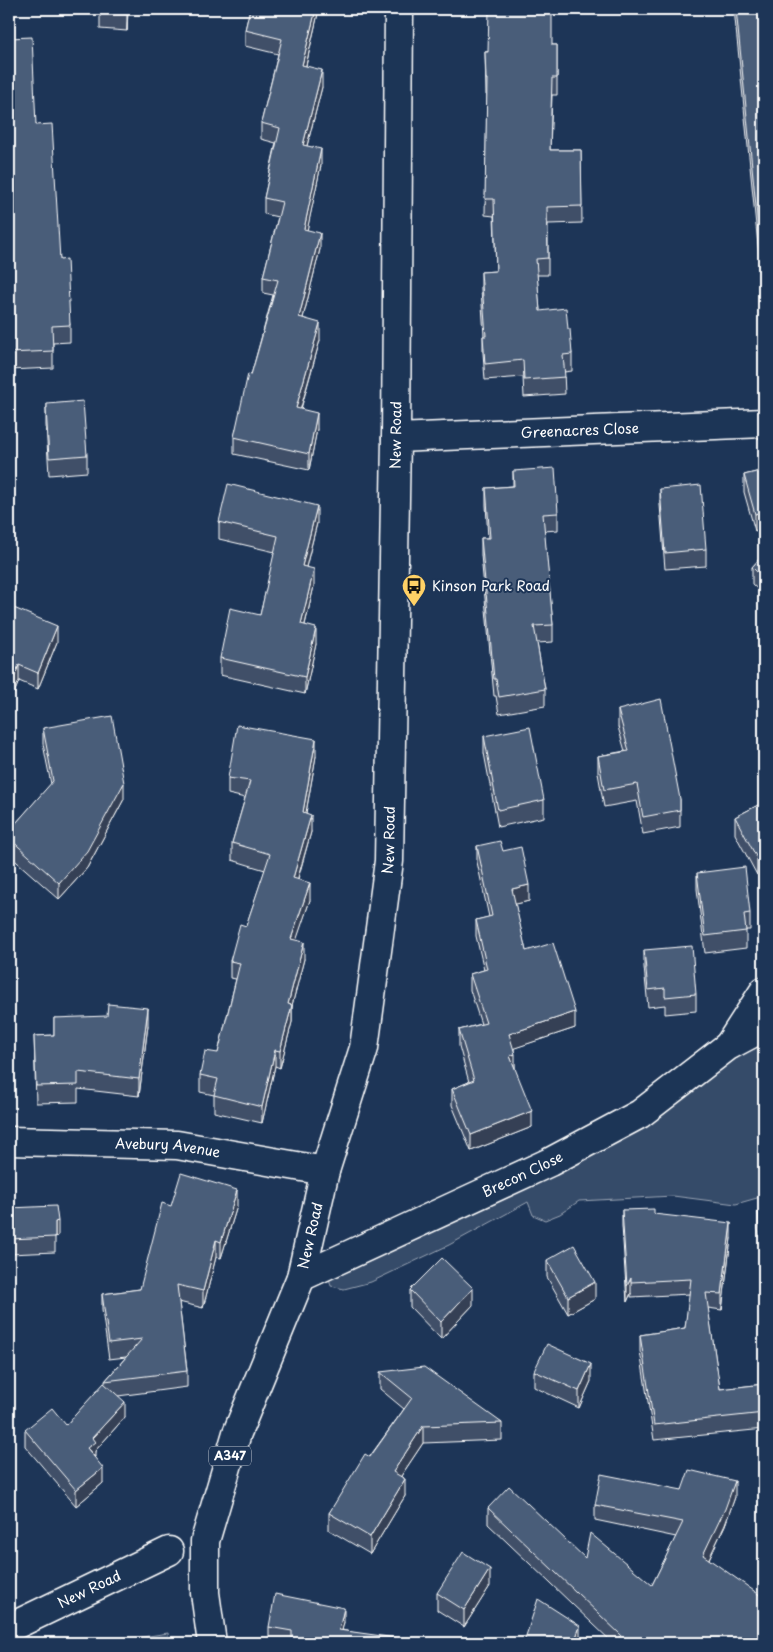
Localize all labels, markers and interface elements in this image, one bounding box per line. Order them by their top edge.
street label: New Road [384,401,406,469]
street label: Greenacres Close [520,417,639,443]
bus stop icon: Kinson Park Road [401,573,427,607]
place label: Kinson Park Road [432,575,550,596]
street label: New Road [376,806,400,875]
street label: Avebury Avenue [115,1133,222,1163]
street label: Brecon Close [478,1146,567,1202]
street label: New Road [292,1200,328,1271]
road number: A347 [209,1446,251,1465]
street label: New Road [54,1565,124,1613]

